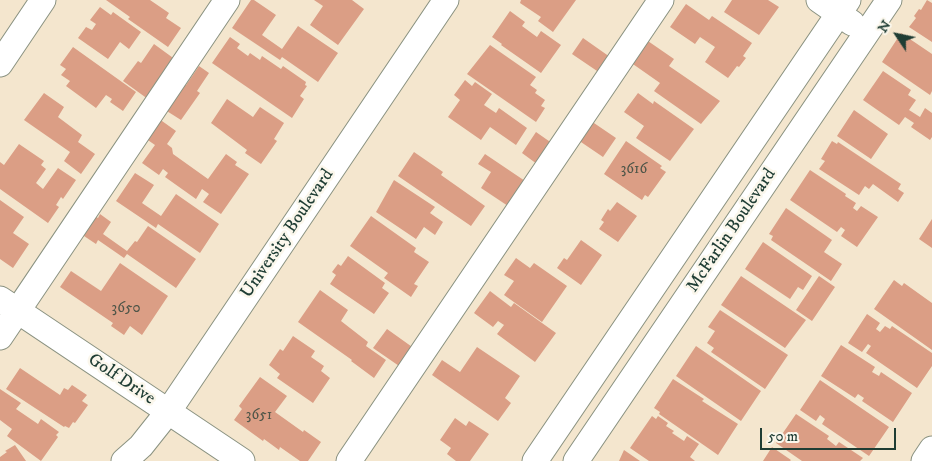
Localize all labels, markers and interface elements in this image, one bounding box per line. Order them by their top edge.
north arrow [872,10,922,60]
text: N [874,17,895,36]
house number: 3616 [621,161,647,179]
street label: University Boulevard [237,165,339,303]
street label: McFarlin Boulevard [683,165,781,297]
house number: 3650 [112,300,140,318]
street label: Golf Drive [83,350,159,410]
house number: 3651 [246,407,272,425]
scale bar [762,418,898,450]
text: 50 m [768,427,798,446]

